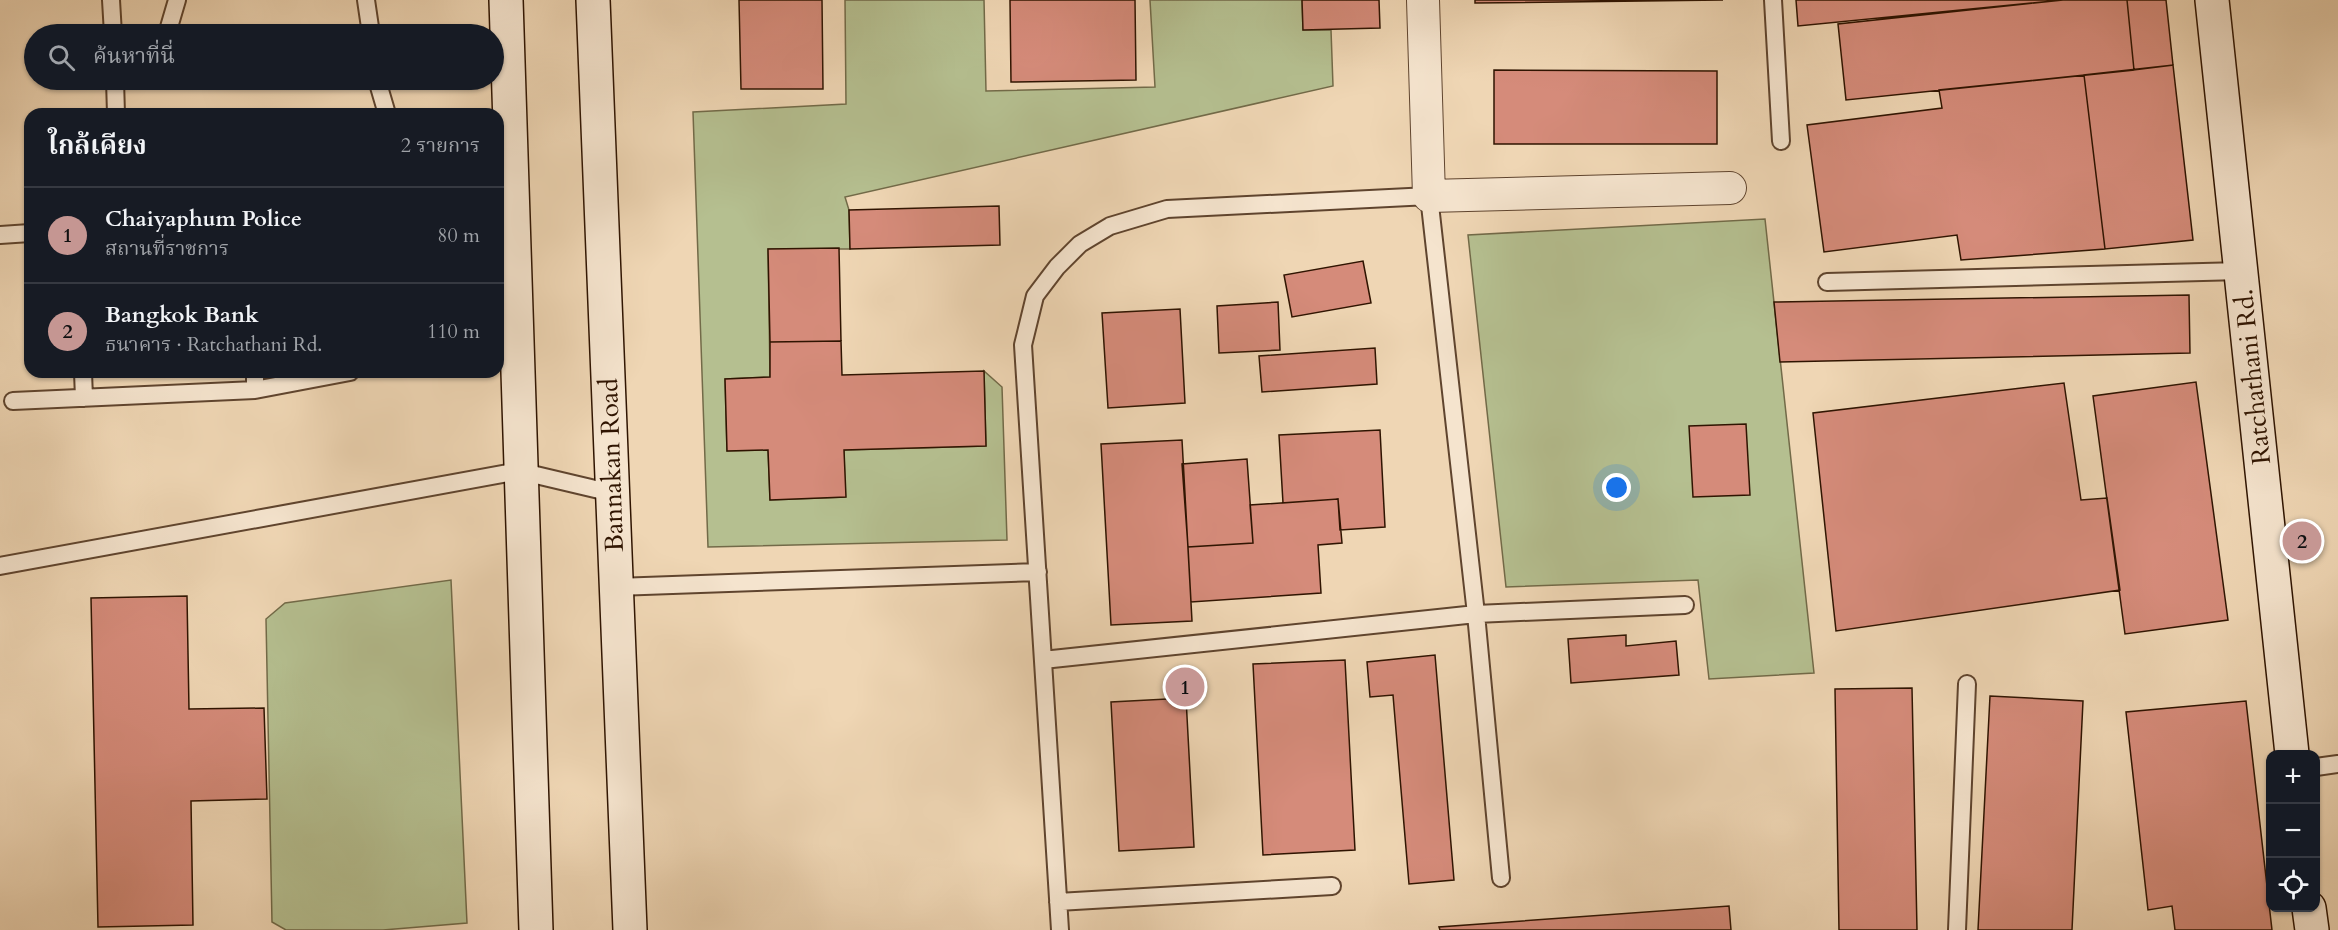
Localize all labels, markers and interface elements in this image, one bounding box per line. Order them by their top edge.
search box [24,24,504,90]
icon: search [45,41,78,74]
text: ค้นหาที่นี่ [93,41,175,71]
text: ใกล้เคียง [48,128,147,163]
text: 2 รายการ [401,132,480,159]
text: Chaiyaphum Police [105,204,302,234]
text: 1 [62,222,73,249]
text: 80 m [437,222,480,249]
text: สถานที่ราชการ [105,235,229,262]
street label: Ratchathani Rd. [2226,288,2279,466]
text: Bangkok Bank [105,300,259,330]
text: 2 [62,318,73,345]
text: 110 m [427,318,480,345]
text: ธนาคาร · Ratchathani Rd. [105,331,322,358]
street label: Bannakan Road [591,377,632,552]
your location [1602,473,1631,502]
pin: 2 [2282,518,2322,564]
pin: 1 [1166,664,1204,710]
map controls [2266,750,2320,912]
button: + [2266,750,2320,804]
button: − [2266,804,2320,858]
button: locate [2266,858,2320,912]

